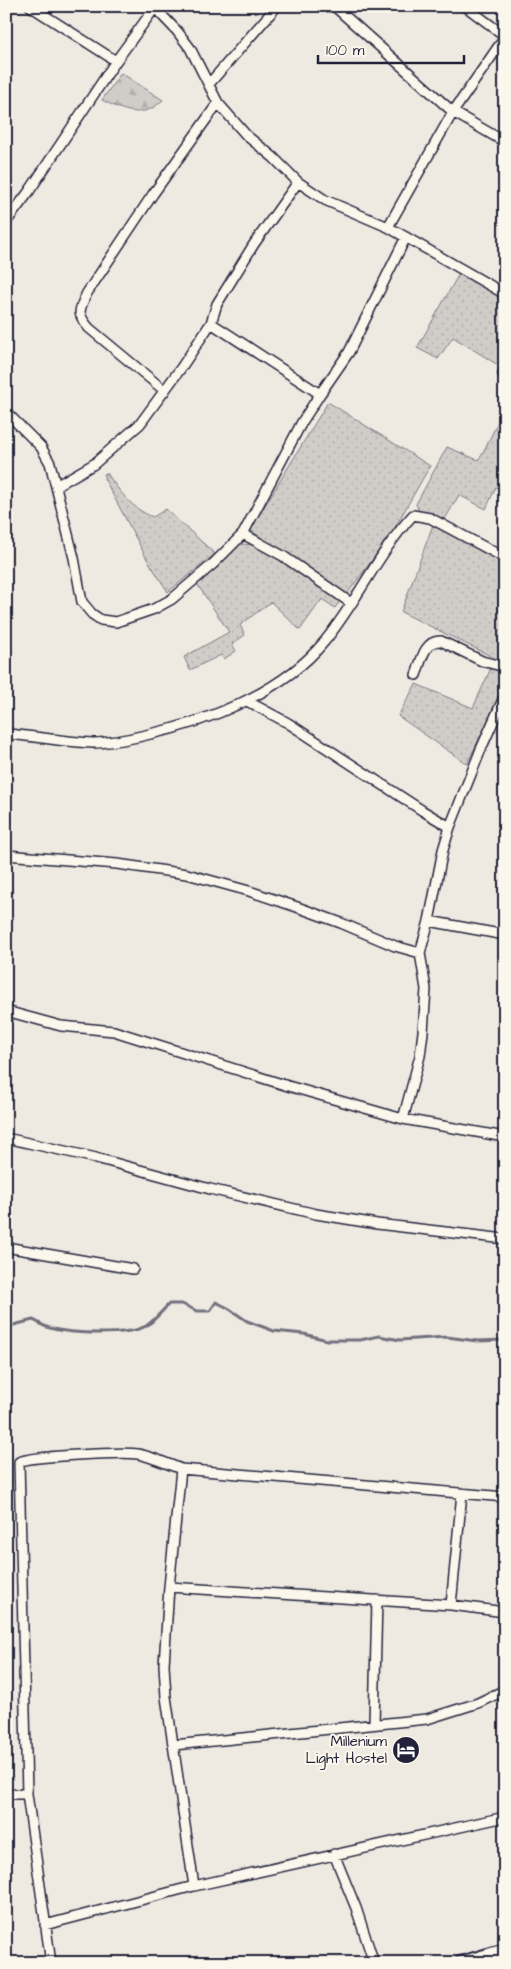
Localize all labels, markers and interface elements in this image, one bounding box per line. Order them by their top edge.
scale bar [318,32,465,64]
text: 100 m [326,40,365,61]
place label: Millenium Light Hostel [306,1731,387,1770]
hotel icon: Millenium Light Hostel [391,1735,421,1765]

